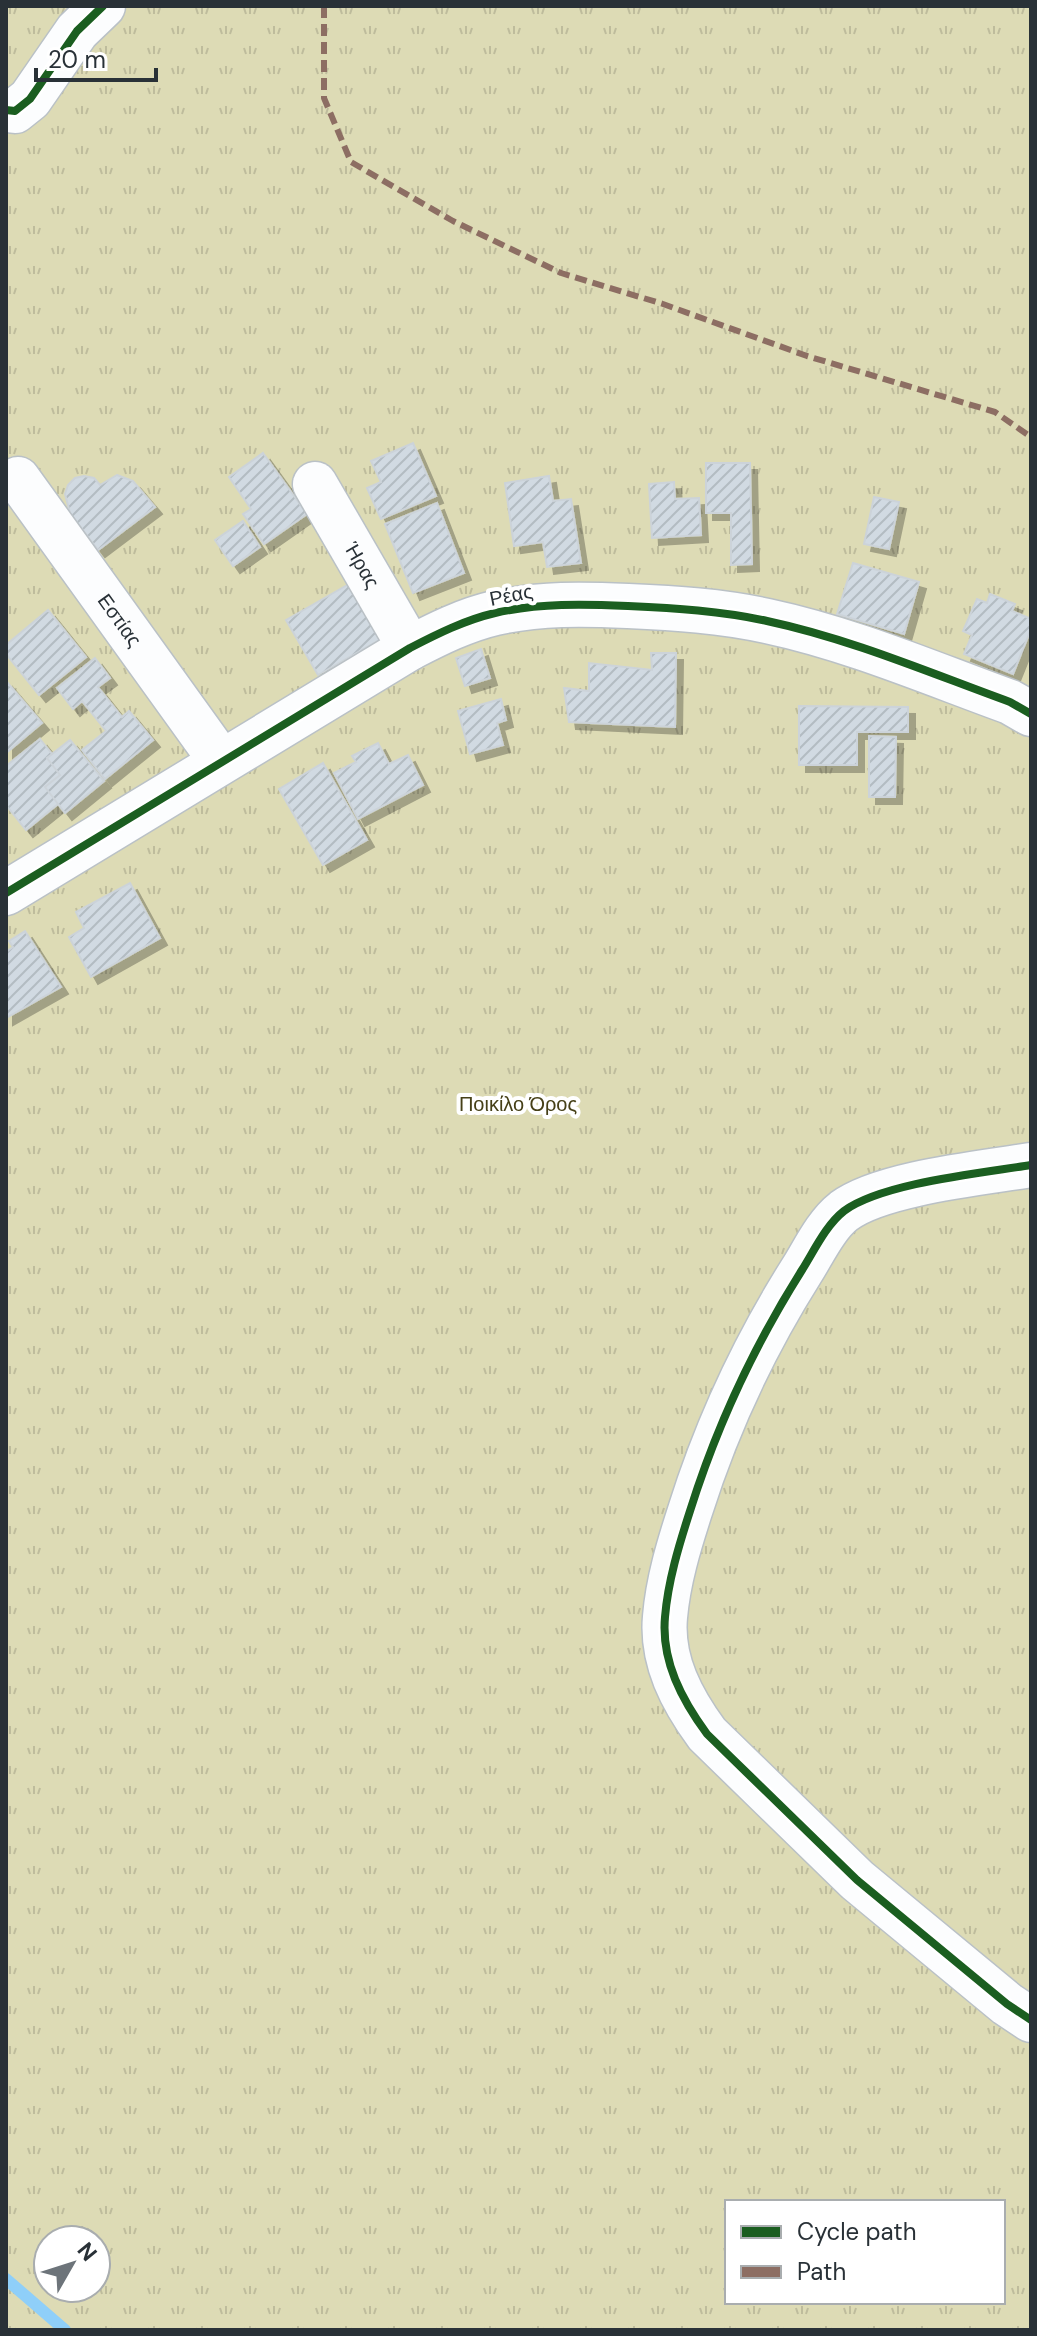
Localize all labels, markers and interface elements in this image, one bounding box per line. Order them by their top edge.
scale bar [36,32,156,82]
text: 20 m [48,44,106,75]
street label: Ήρας [338,537,386,594]
street label: Ρέας [487,578,535,612]
street label: Εστίας [92,589,148,652]
park label: Ποικίλο Όρος [459,1091,577,1117]
legend [725,2200,1005,2304]
text: Cycle path [797,2216,916,2247]
north arrow [32,2224,112,2304]
text: N [71,2236,103,2267]
text: Path [797,2256,846,2287]

